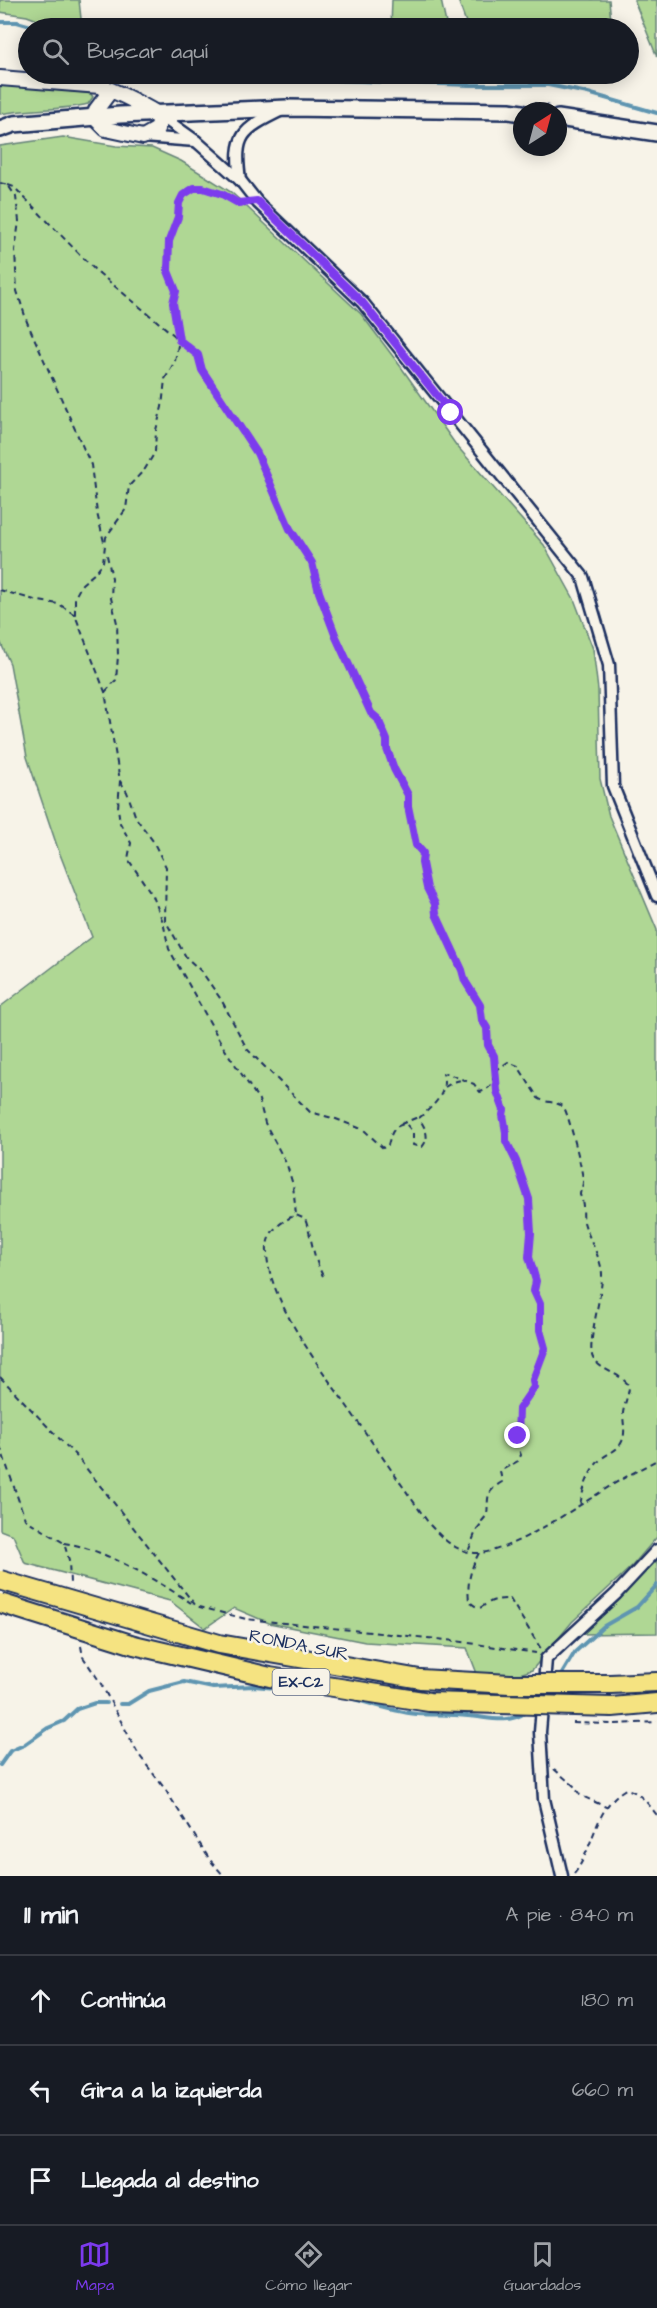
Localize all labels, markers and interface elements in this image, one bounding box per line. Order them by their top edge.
search box [18,18,639,84]
icon: search [39,35,72,68]
text: Buscar aquí [87,36,208,67]
north arrow [513,102,567,156]
route start [437,399,463,425]
route end [504,1422,530,1448]
street label: RONDA SUR [247,1623,351,1667]
road number: EX-C2 [272,1669,330,1695]
text: 11 min [24,1897,78,1933]
text: A pie · 840 m [506,1901,633,1929]
icon: ahead [24,1984,57,2017]
text: Continúa [81,1985,166,2016]
text: 180 m [581,1986,633,2014]
icon: left [24,2074,57,2107]
text: Gira a la izquierda [81,2075,262,2106]
text: 660 m [572,2076,633,2104]
icon: arrive [24,2164,57,2197]
text: Llegada al destino [81,2165,259,2196]
tab: Mapa [76,2238,114,2296]
tab: Cómo llegar [265,2238,352,2296]
tab: Guardados [504,2238,581,2296]

